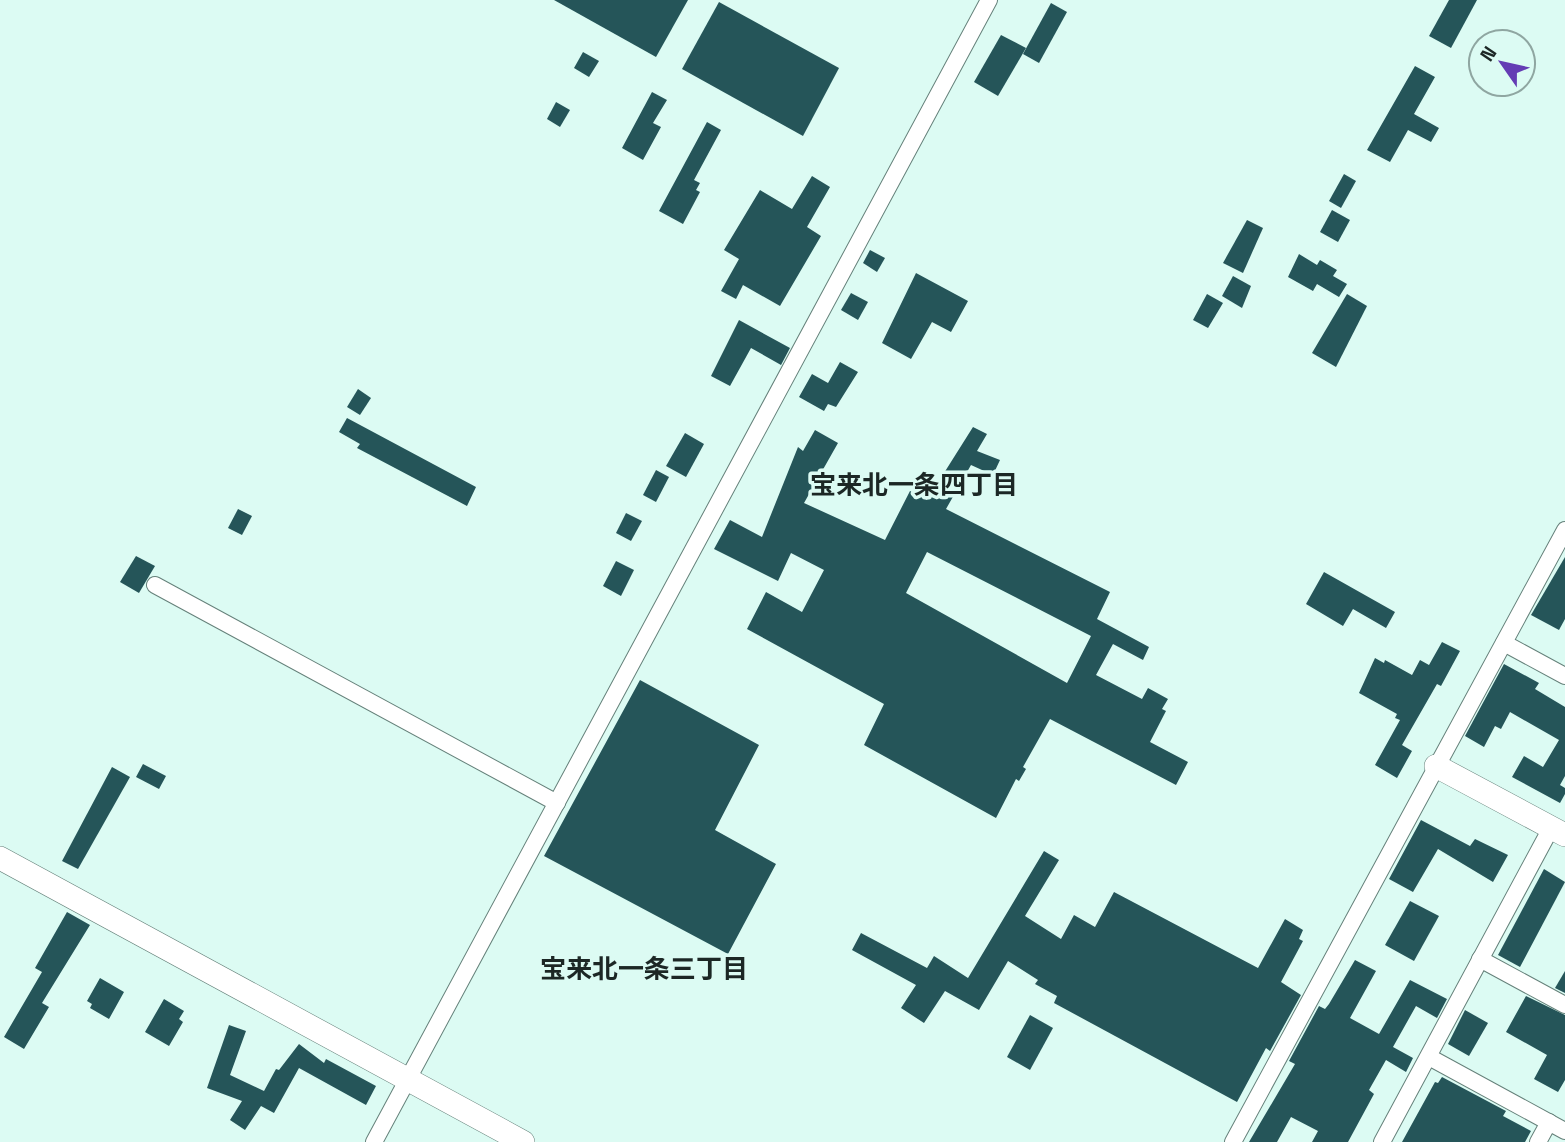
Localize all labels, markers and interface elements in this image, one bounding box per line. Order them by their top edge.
north arrow [1467,28,1537,98]
text: N [1474,42,1502,66]
district label: 宝来北一条四丁目 [810,468,1018,502]
district label: 宝来北一条三丁目 [540,952,748,986]

